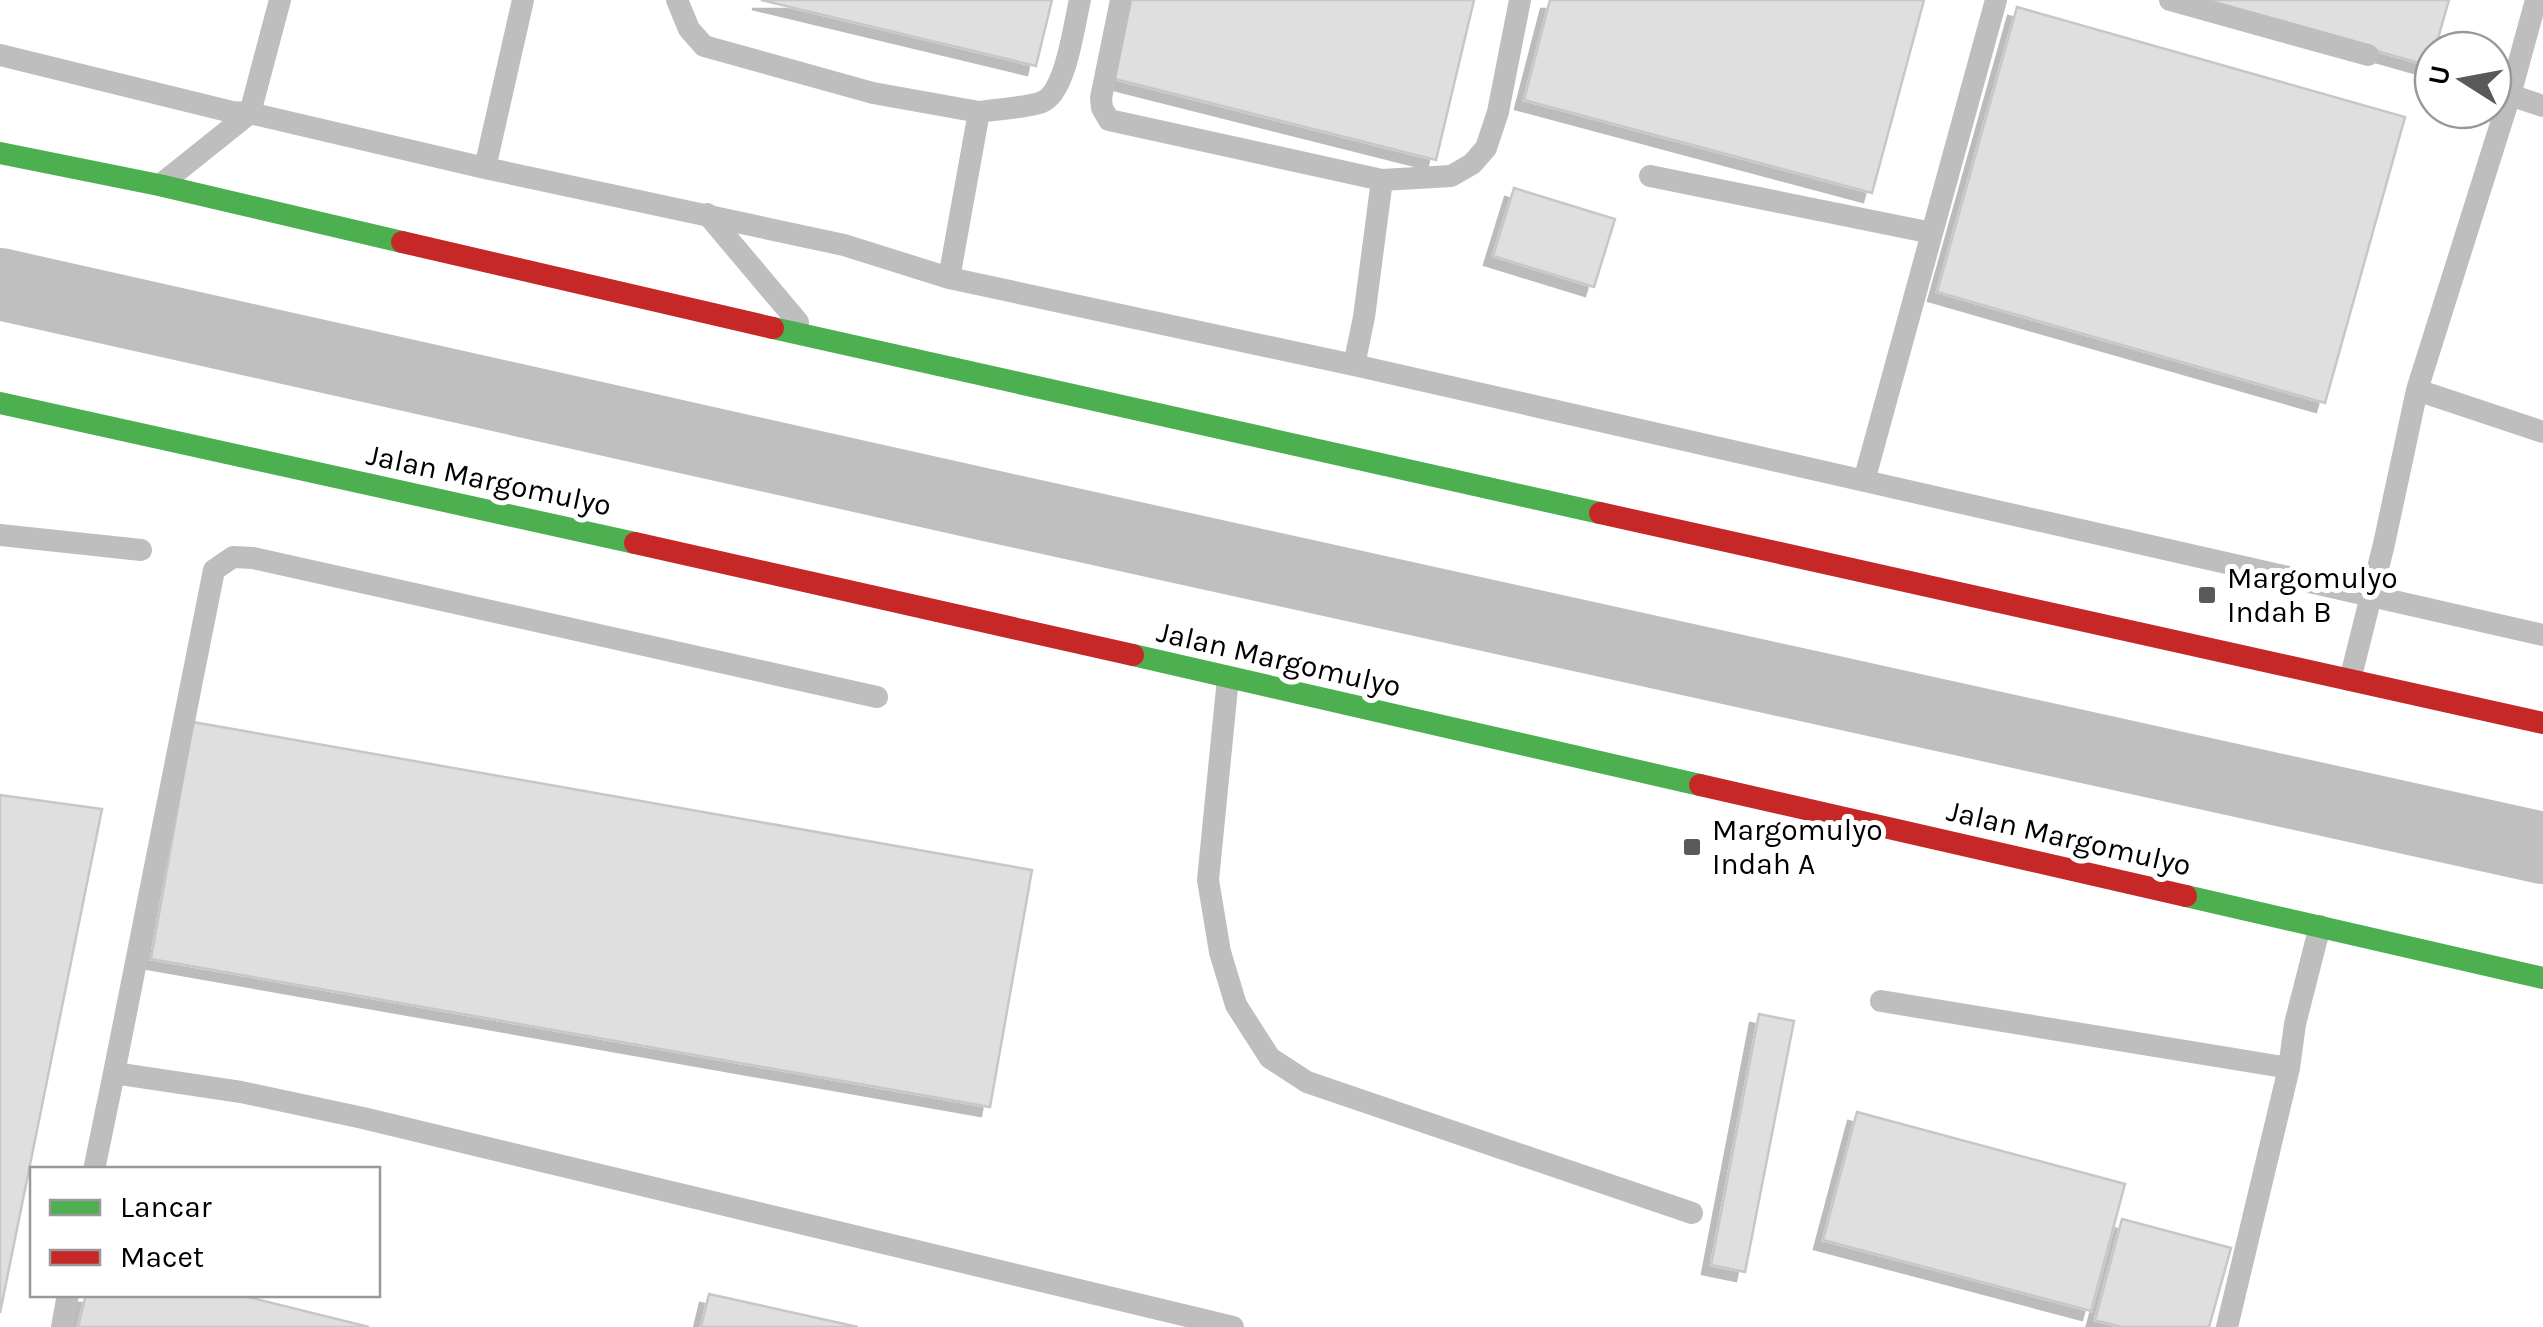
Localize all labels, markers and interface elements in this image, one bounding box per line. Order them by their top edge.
north arrow [2413,30,2513,130]
text: U [2421,63,2457,88]
street label: Jalan Margomulyo [363,436,615,524]
place label: Margomulyo Indah B [2227,560,2398,630]
marker: Margomulyo Indah B [2196,584,2218,606]
street label: Jalan Margomulyo [1153,613,1405,705]
street label: Jalan Margomulyo [1943,792,2195,884]
place label: Margomulyo Indah A [1712,812,1883,882]
marker: Margomulyo Indah A [1681,836,1703,858]
legend [30,1167,380,1297]
text: Lancar [120,1189,212,1225]
text: Macet [120,1239,204,1275]

